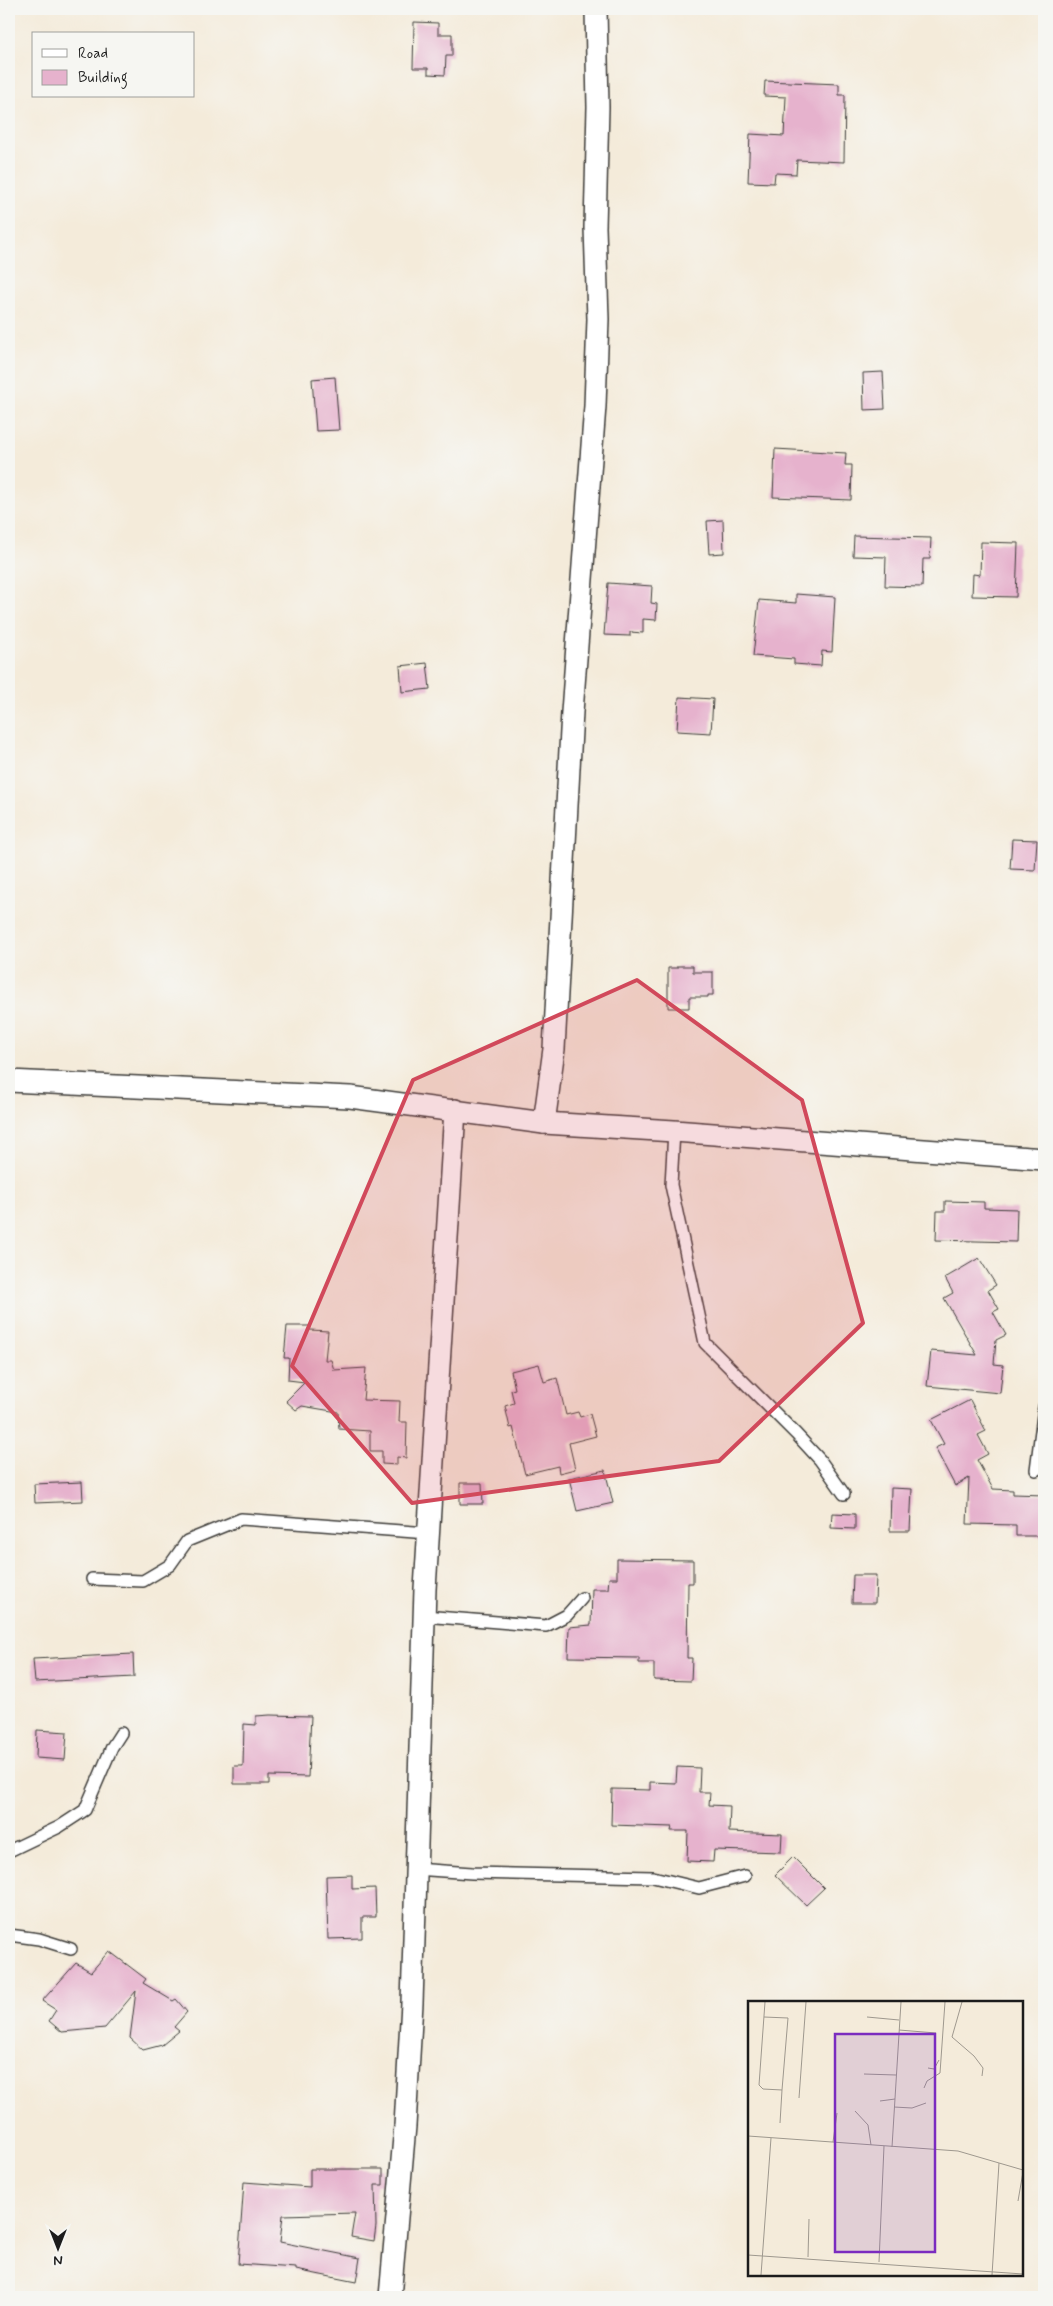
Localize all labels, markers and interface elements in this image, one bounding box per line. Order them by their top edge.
legend [32,32,195,98]
text: Road [78,44,108,64]
text: Building [78,68,128,89]
inset map [748,2001,1023,2276]
north arrow [32,2224,82,2274]
text: N [53,2251,63,2269]

